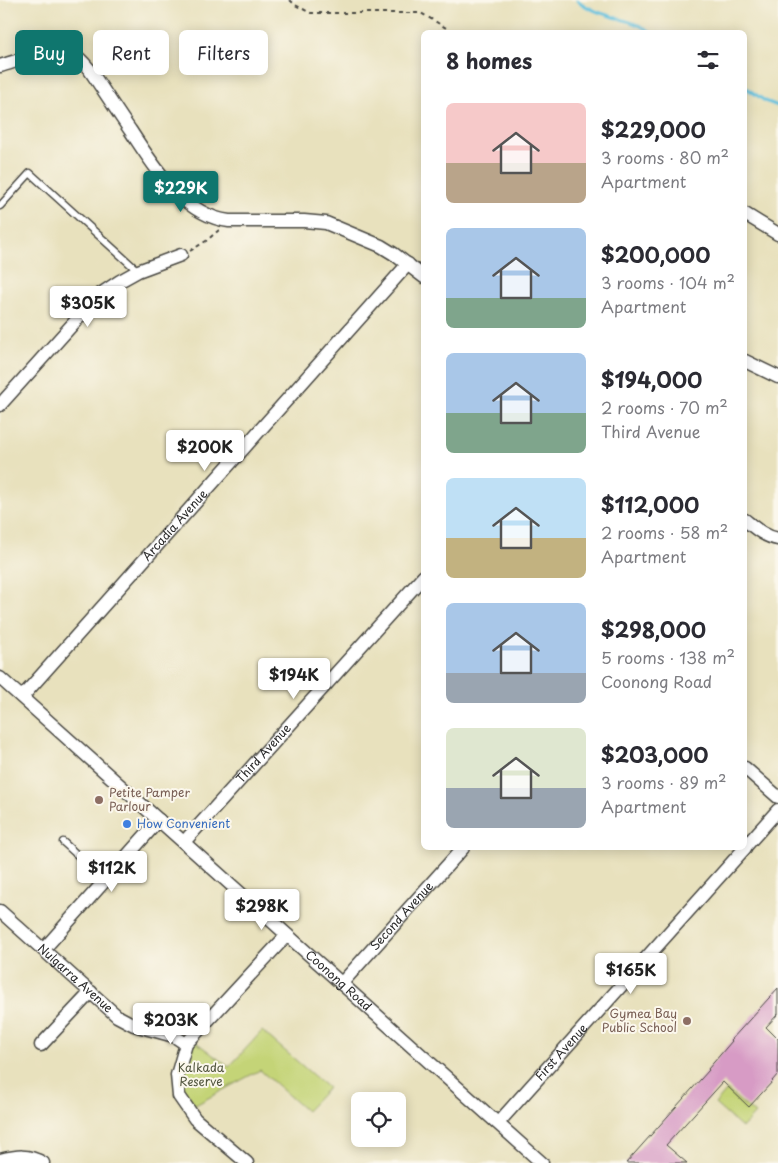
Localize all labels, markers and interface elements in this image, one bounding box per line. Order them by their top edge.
chip: Buy [15,30,83,75]
chip: Rent [93,30,169,75]
chip: Filters [179,30,268,75]
text: 8 homes [446,44,532,76]
icon: filters [694,46,722,74]
text: $229,000 [601,113,706,145]
icon: home [486,123,546,183]
text: 3 rooms · 80 m² [601,145,729,169]
text: Apartment [601,169,686,193]
pin: $229K [146,170,216,213]
text: $229K [154,175,208,199]
text: $200,000 [601,238,710,270]
icon: home [486,248,546,308]
text: 3 rooms · 104 m² [601,270,735,294]
pin: $305K [53,286,123,328]
text: $305K [61,290,115,314]
text: Apartment [601,294,686,318]
text: $194,000 [601,363,702,395]
icon: home [486,373,546,433]
text: 2 rooms · 70 m² [601,395,728,419]
text: Third Avenue [601,419,701,443]
pin: $200K [170,430,240,472]
text: $200K [177,434,233,458]
street label: Arcadia Avenue [138,485,211,564]
text: $112,000 [601,488,699,520]
icon: home [486,498,546,558]
text: 2 rooms · 58 m² [601,520,728,544]
text: Apartment [601,544,686,568]
text: $298,000 [601,613,706,645]
icon: home [486,623,546,683]
text: 5 rooms · 138 m² [601,645,735,669]
pin: $194K [259,658,329,700]
text: $194K [269,662,319,686]
text: Coonong Road [601,669,712,693]
street label: Third Avenue [231,719,295,787]
text: $203,000 [601,738,709,770]
icon: home [486,748,546,808]
text: 3 rooms · 89 m² [601,770,726,794]
place label: Petite Pamper Parlour [109,783,190,815]
marker: Petite Pamper Parlour [93,794,105,806]
text: Apartment [601,794,686,818]
place label: How Convenient [137,814,230,832]
marker: How Convenient [121,818,133,830]
pin: $112K [77,850,147,893]
text: $112K [88,855,136,879]
street label: Second Avenue [365,877,437,954]
pin: $298K [227,888,297,931]
text: $298K [235,893,289,917]
street label: Nulgarra Avenue [34,939,118,1017]
street label: Coonong Road [302,945,376,1015]
pin: $165K [596,952,666,995]
text: $165K [606,957,656,981]
pin: $203K [136,1002,206,1045]
place label: Gymea Bay Public School [602,1004,677,1036]
text: $203K [144,1007,198,1031]
marker: Gymea Bay Public School [681,1015,693,1027]
street label: First Avenue [530,1019,592,1084]
park label: Kalkada Reserve [178,1058,225,1090]
map controls [351,1092,406,1147]
button: locate [351,1092,406,1147]

